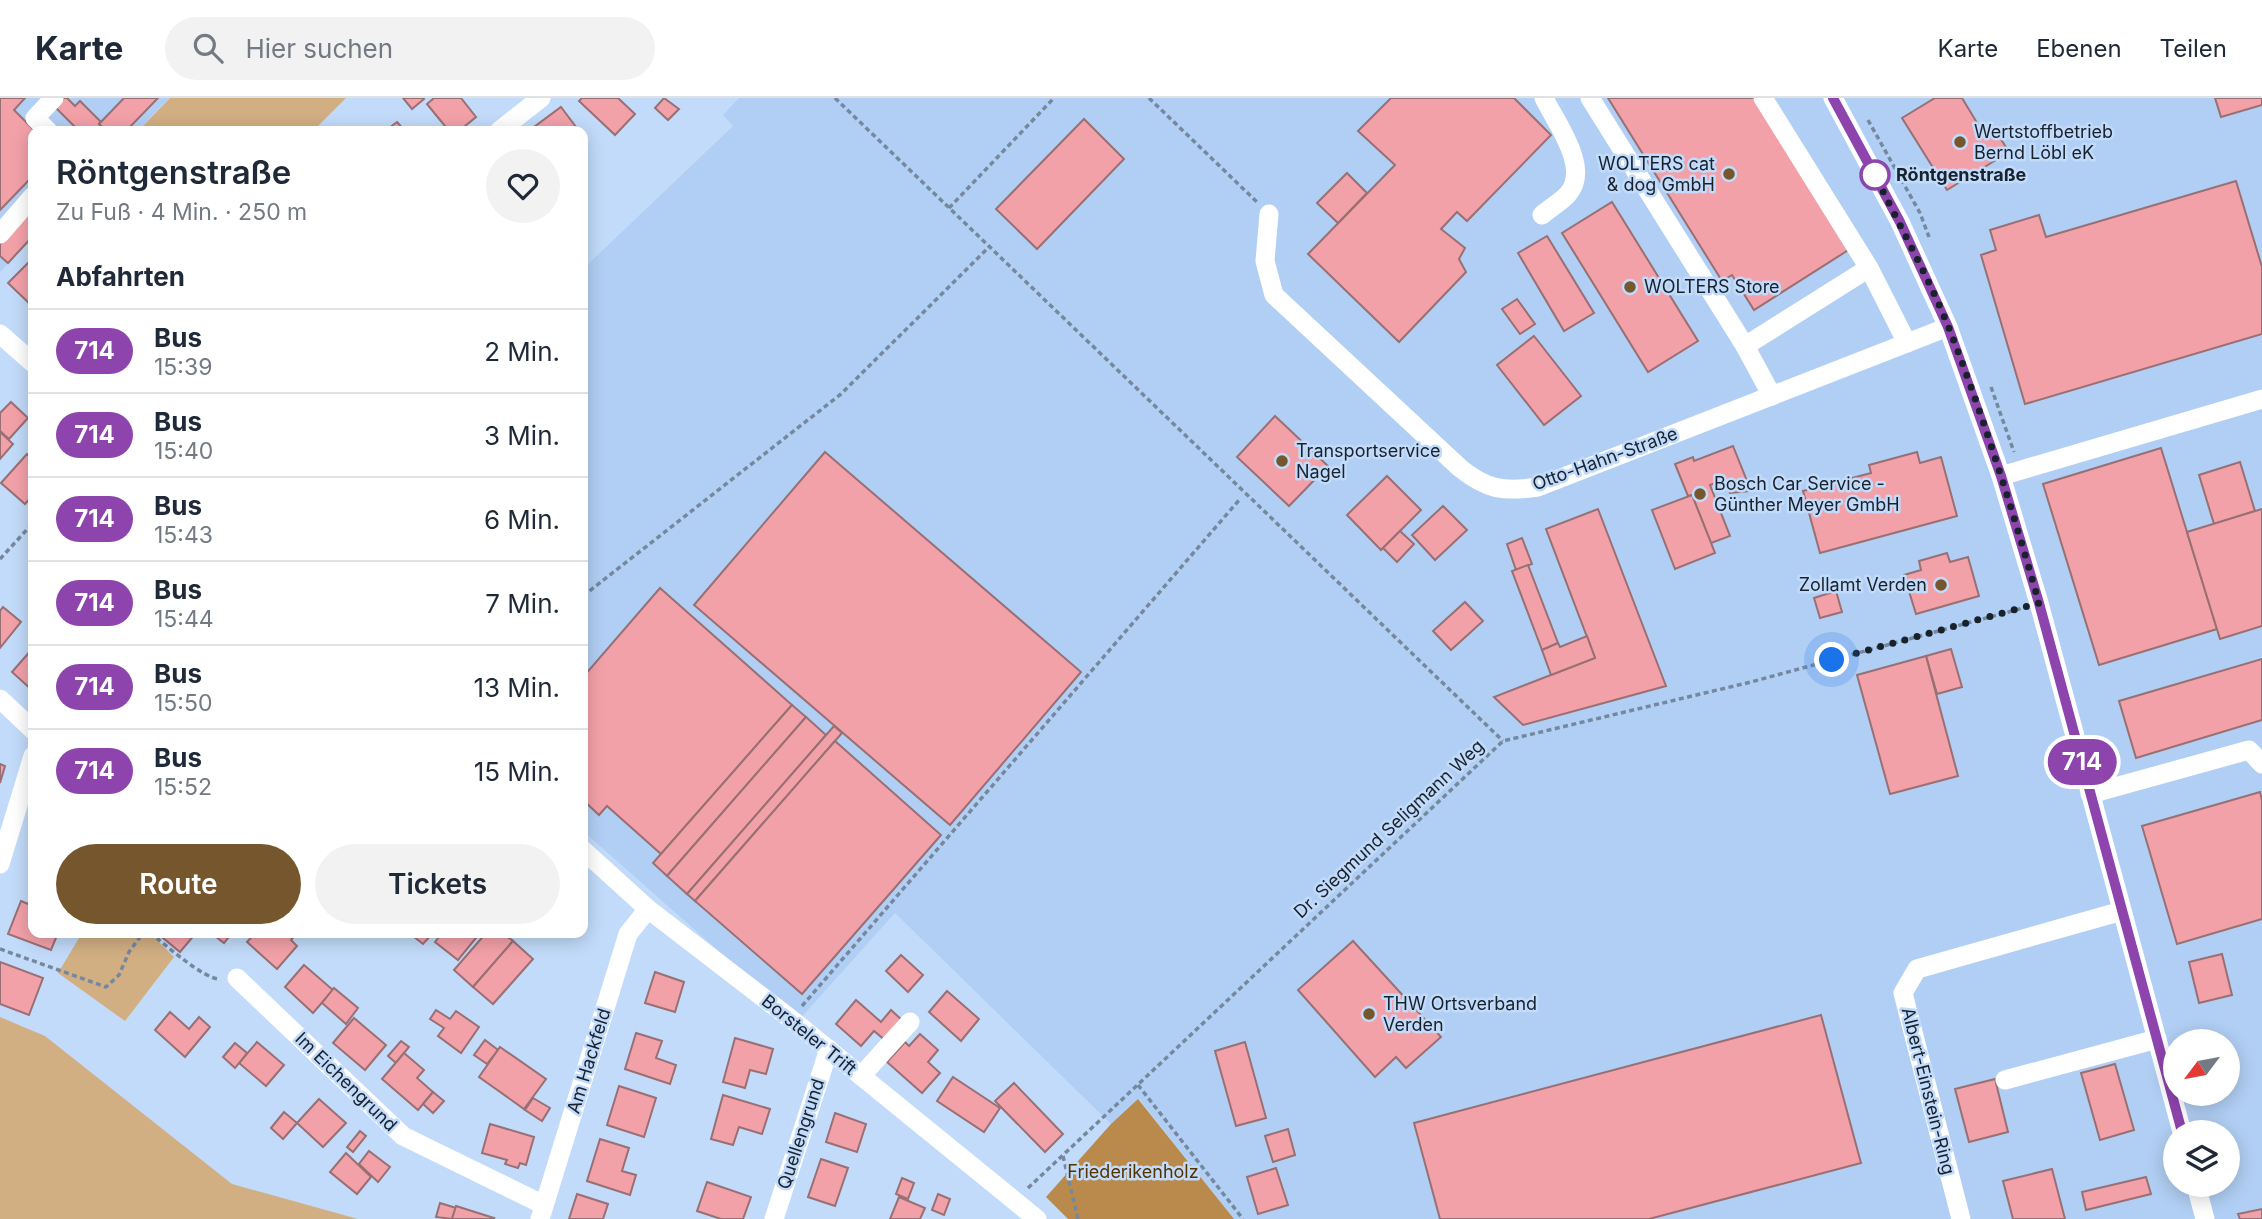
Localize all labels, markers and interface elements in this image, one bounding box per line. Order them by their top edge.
search box [165,17,655,80]
text: Karte [35,28,123,68]
icon: search [189,29,227,67]
text: Hier suchen [245,33,393,64]
text: Karte [1938,34,1998,63]
text: Ebenen [2036,34,2122,63]
text: Teilen [2160,34,2227,63]
place label: Wertstoffbetrieb Bernd Löbl eK [1974,121,2113,163]
marker: Wertstoffbetrieb Bernd Löbl eK [1952,134,1968,150]
button: heart [486,149,560,223]
text: Röntgenstraße [56,152,291,192]
place label: WOLTERS cat & dog GmbH [1598,153,1715,195]
marker: Röntgenstraße [1860,160,1890,190]
place label: Röntgenstraße [1896,164,2027,185]
marker: WOLTERS cat & dog GmbH [1721,166,1737,182]
text: Zu Fuß · 4 Min. · 250 m [56,198,307,226]
text: Abfahrten [56,261,185,292]
place label: WOLTERS Store [1644,276,1780,297]
marker: WOLTERS Store [1622,279,1638,295]
text: Bus [154,322,202,353]
text: 714 [74,336,115,365]
text: 2 Min. [484,336,560,367]
text: 15:39 [154,353,212,381]
text: Bus [154,406,202,437]
text: 714 [74,420,115,449]
text: 3 Min. [484,420,560,451]
street label: Otto-Hahn-Straße [1529,423,1680,495]
text: 15:40 [154,437,213,465]
place label: Transportservice Nagel [1296,440,1441,482]
marker: Transportservice Nagel [1274,453,1290,469]
place label: Bosch Car Service - Günther Meyer GmbH [1714,473,1900,515]
marker: Bosch Car Service - Günther Meyer GmbH [1692,486,1708,502]
text: Bus [154,490,202,521]
text: 714 [74,504,115,533]
text: 6 Min. [484,504,560,535]
text: 15:43 [154,521,213,549]
text: Bus [154,574,202,605]
place label: Zollamt Verden [1799,574,1927,595]
marker: Zollamt Verden [1933,577,1949,593]
text: 714 [74,588,115,617]
text: 7 Min. [485,588,560,619]
text: 15:44 [154,605,214,633]
your location [1814,642,1849,677]
text: Bus [154,658,202,689]
text: 714 [74,672,115,701]
text: 13 Min. [473,672,560,703]
text: 15:50 [154,689,212,717]
street label: Dr. Siegmund Seligmann Weg [1289,735,1488,922]
line badge: 714 [2042,739,2122,785]
text: Bus [154,742,202,773]
text: 714 [2062,747,2102,776]
text: 714 [74,756,115,785]
text: 15 Min. [474,756,560,787]
text: 15:52 [154,773,212,801]
button: Route [56,844,301,924]
button: Tickets [315,844,560,924]
street label: Borsteler Trift [758,990,861,1079]
place label: THW Ortsverband Verden [1383,993,1537,1035]
street label: Albert-Einstein-Ring [1898,1005,1959,1177]
street label: Am Hackfeld [563,1006,614,1116]
marker: THW Ortsverband Verden [1361,1006,1377,1022]
street label: Im Eichengrund [291,1028,401,1135]
north arrow [2163,1029,2240,1106]
map controls [2163,1029,2240,1197]
street label: Quellengrund [773,1076,828,1192]
button: layers [2163,1120,2240,1197]
park label: Friederikenholz [1067,1161,1199,1182]

